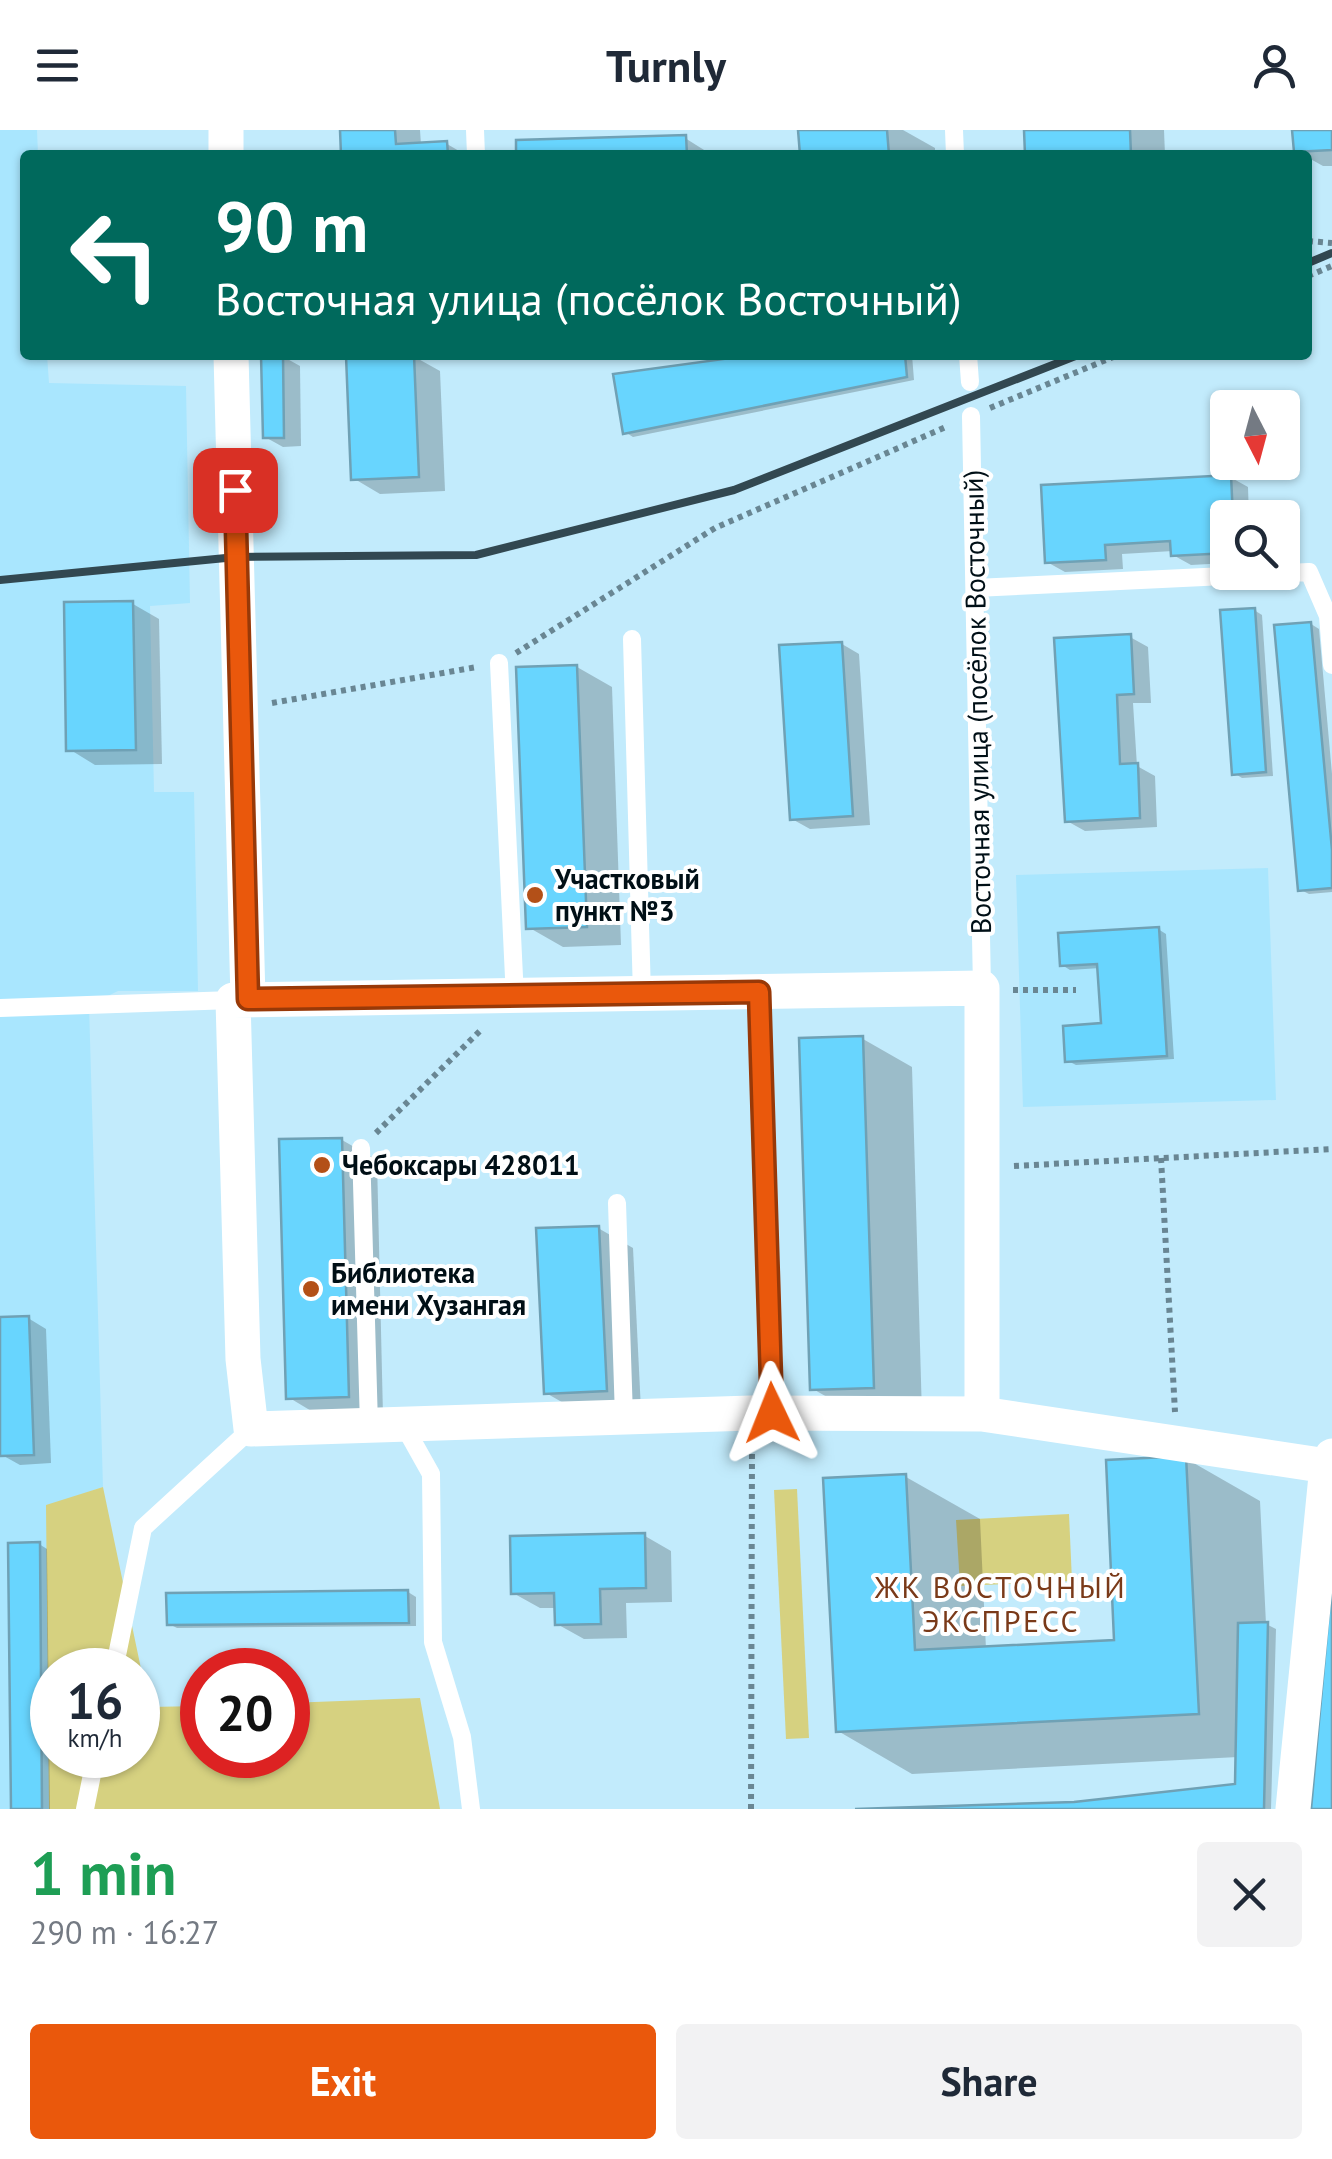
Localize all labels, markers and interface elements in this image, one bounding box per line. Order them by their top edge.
text: Turnly [606,36,726,94]
icon: menu [30,38,85,93]
icon: person [1247,38,1302,93]
text: 90 m [215,181,368,271]
icon: left [50,190,180,320]
text: Восточная улица (посёлок Восточный) [215,269,962,327]
north arrow [1210,390,1300,480]
map controls [1210,390,1300,590]
pin [193,448,278,533]
icon: arrive [208,463,263,518]
street label: Восточная улица (посёлок Восточный) [954,469,999,935]
button: search [1210,500,1300,590]
place label: Участковый пункт №3 [554,860,700,929]
marker: Участковый пункт №3 [524,884,546,906]
place label: Чебоксары 428011 [342,1146,580,1183]
marker: Чебоксары 428011 [311,1154,333,1176]
place label: Библиотека имени Хузангая [331,1254,526,1323]
marker: Библиотека имени Хузангая [300,1278,322,1300]
position arrow [720,1361,824,1465]
district label: ЖК ВОСТОЧНЫЙ ЭКСПРЕСС [874,1567,1127,1640]
speed limit sign: 20 [180,1648,310,1778]
text: 16 [67,1668,123,1733]
text: km/h [68,1722,122,1754]
text: 1 min [30,1834,176,1912]
button: close [1197,1842,1302,1947]
text: 290 m · 16:27 [30,1911,219,1953]
button: Exit [30,2024,656,2139]
button: Share [676,2024,1302,2139]

